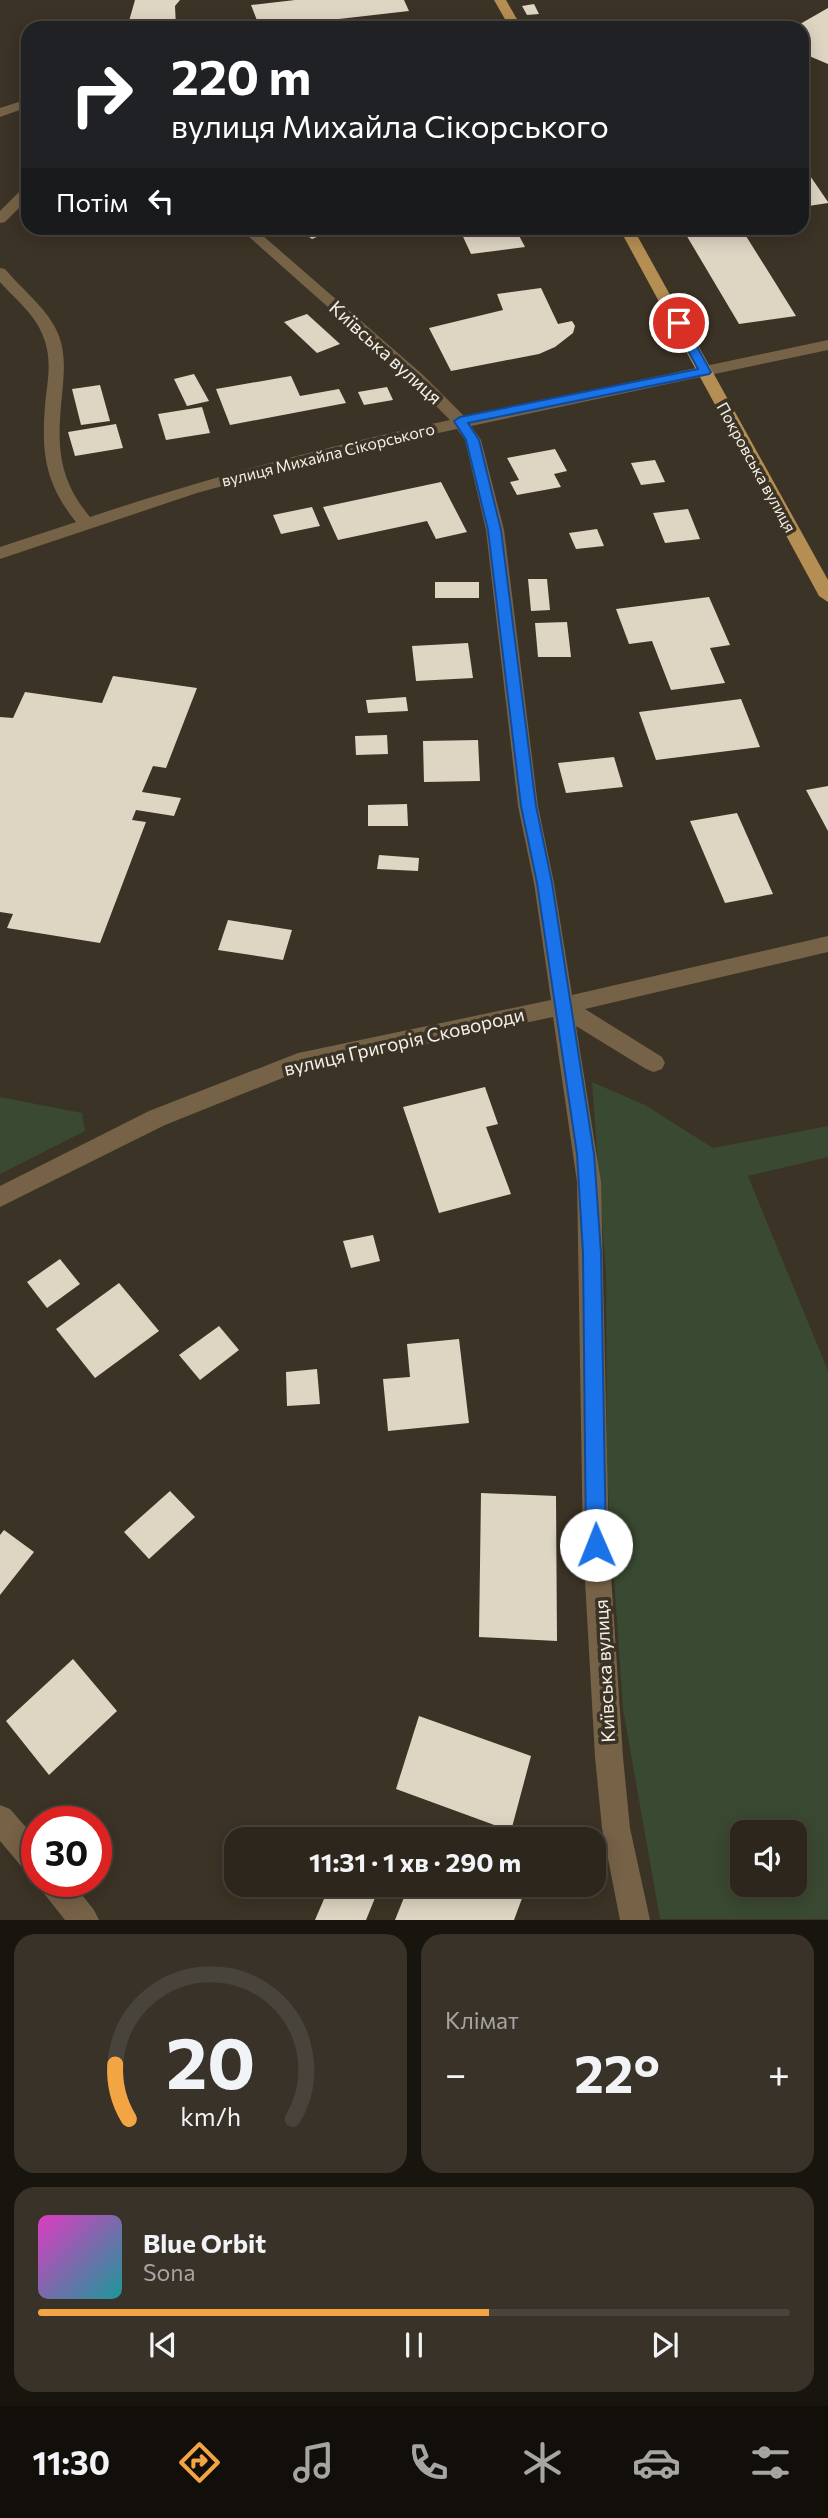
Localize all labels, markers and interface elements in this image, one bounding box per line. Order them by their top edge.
text: 220 m [171,45,311,105]
icon: right [56,49,147,140]
text: вулиця Михайла Сікорського [171,105,609,145]
icon: left [142,182,180,220]
text: Потім [56,186,128,217]
pin [649,293,709,353]
street label: Київська вулиця [325,295,447,409]
icon: arrive [660,304,698,342]
street label: Покровська вулиця [713,399,801,535]
street label: вулиця Михайла Сікорського [219,418,437,490]
street label: вулиця Григорія Сковороди [282,1002,526,1080]
position arrow [559,1508,633,1582]
street label: Київська вулиця [589,1599,619,1743]
speed limit sign: 30 [21,1806,112,1897]
map controls [730,1820,807,1897]
button: sound [730,1820,807,1897]
text: 11:31 · 1 хв · 290 m [309,1846,521,1877]
text: Клімат [445,2006,519,2034]
text: 20 [166,2016,255,2105]
text: 22° [574,2040,660,2104]
text: − [445,2049,467,2096]
text: + [768,2049,790,2096]
text: km/h [180,2101,241,2131]
text: Blue Orbit [143,2227,266,2258]
text: Sona [143,2258,195,2286]
icon: previous [144,2326,182,2364]
icon: pause [395,2326,433,2364]
icon: next [646,2326,684,2364]
icon: directions [175,2438,224,2487]
icon: music [289,2438,338,2487]
icon: phone [404,2438,453,2487]
icon: climate [518,2438,567,2487]
icon: car [632,2438,681,2487]
icon: filters [746,2438,795,2487]
text: 11:30 [33,2442,110,2482]

